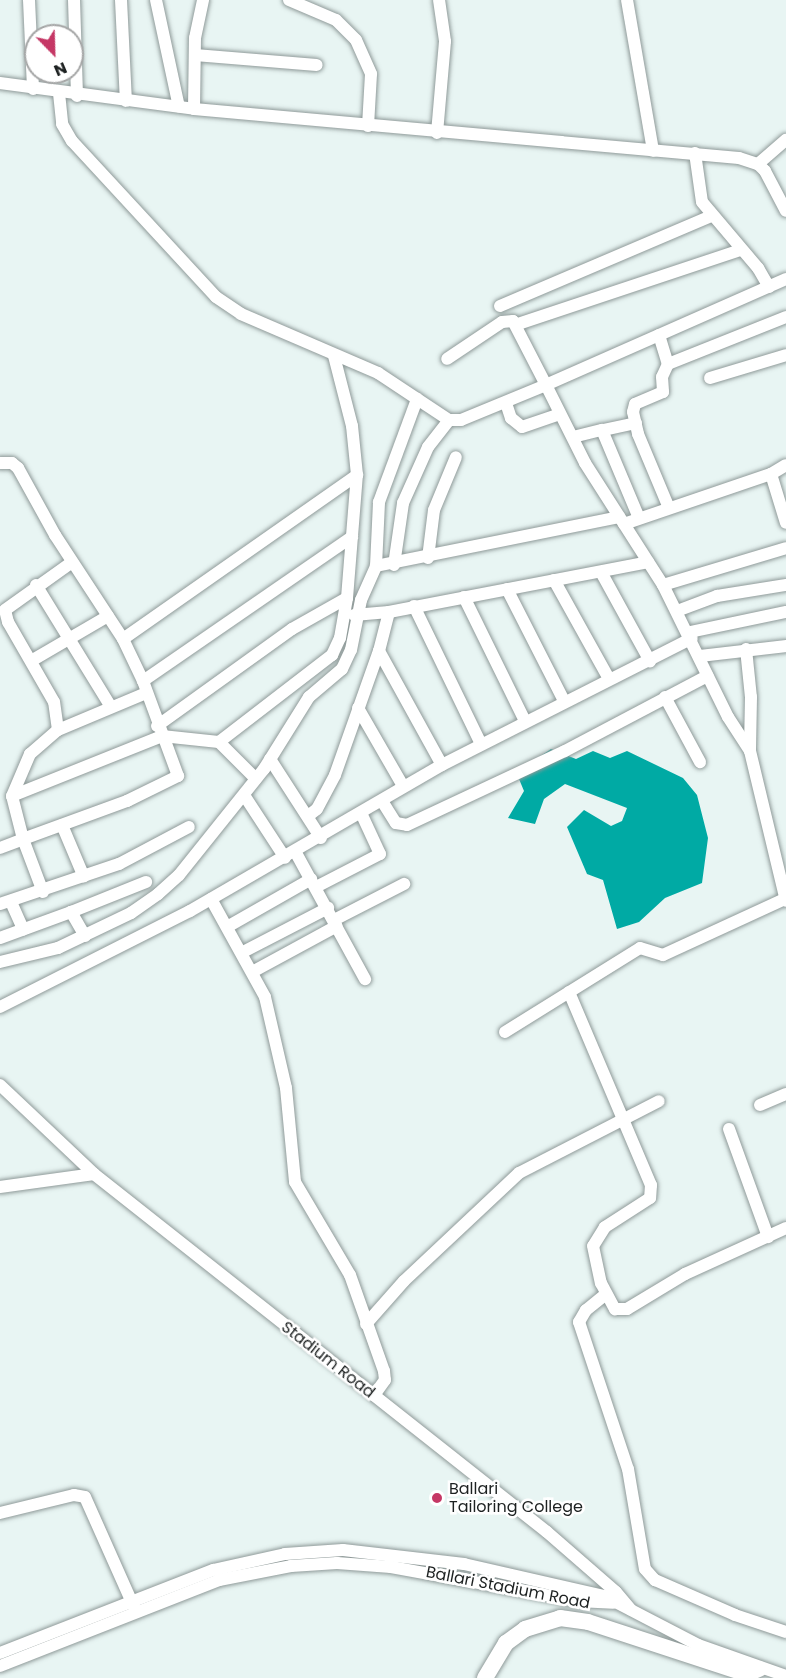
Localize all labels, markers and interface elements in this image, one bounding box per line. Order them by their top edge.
north arrow [24,24,84,84]
text: N [50,56,70,82]
street label: Stadium Road [277,1318,379,1402]
place label: Ballari Tailoring College [449,1479,583,1517]
marker: Ballari Tailoring College [430,1491,444,1505]
street label: Ballari Stadium Road [424,1563,592,1613]

